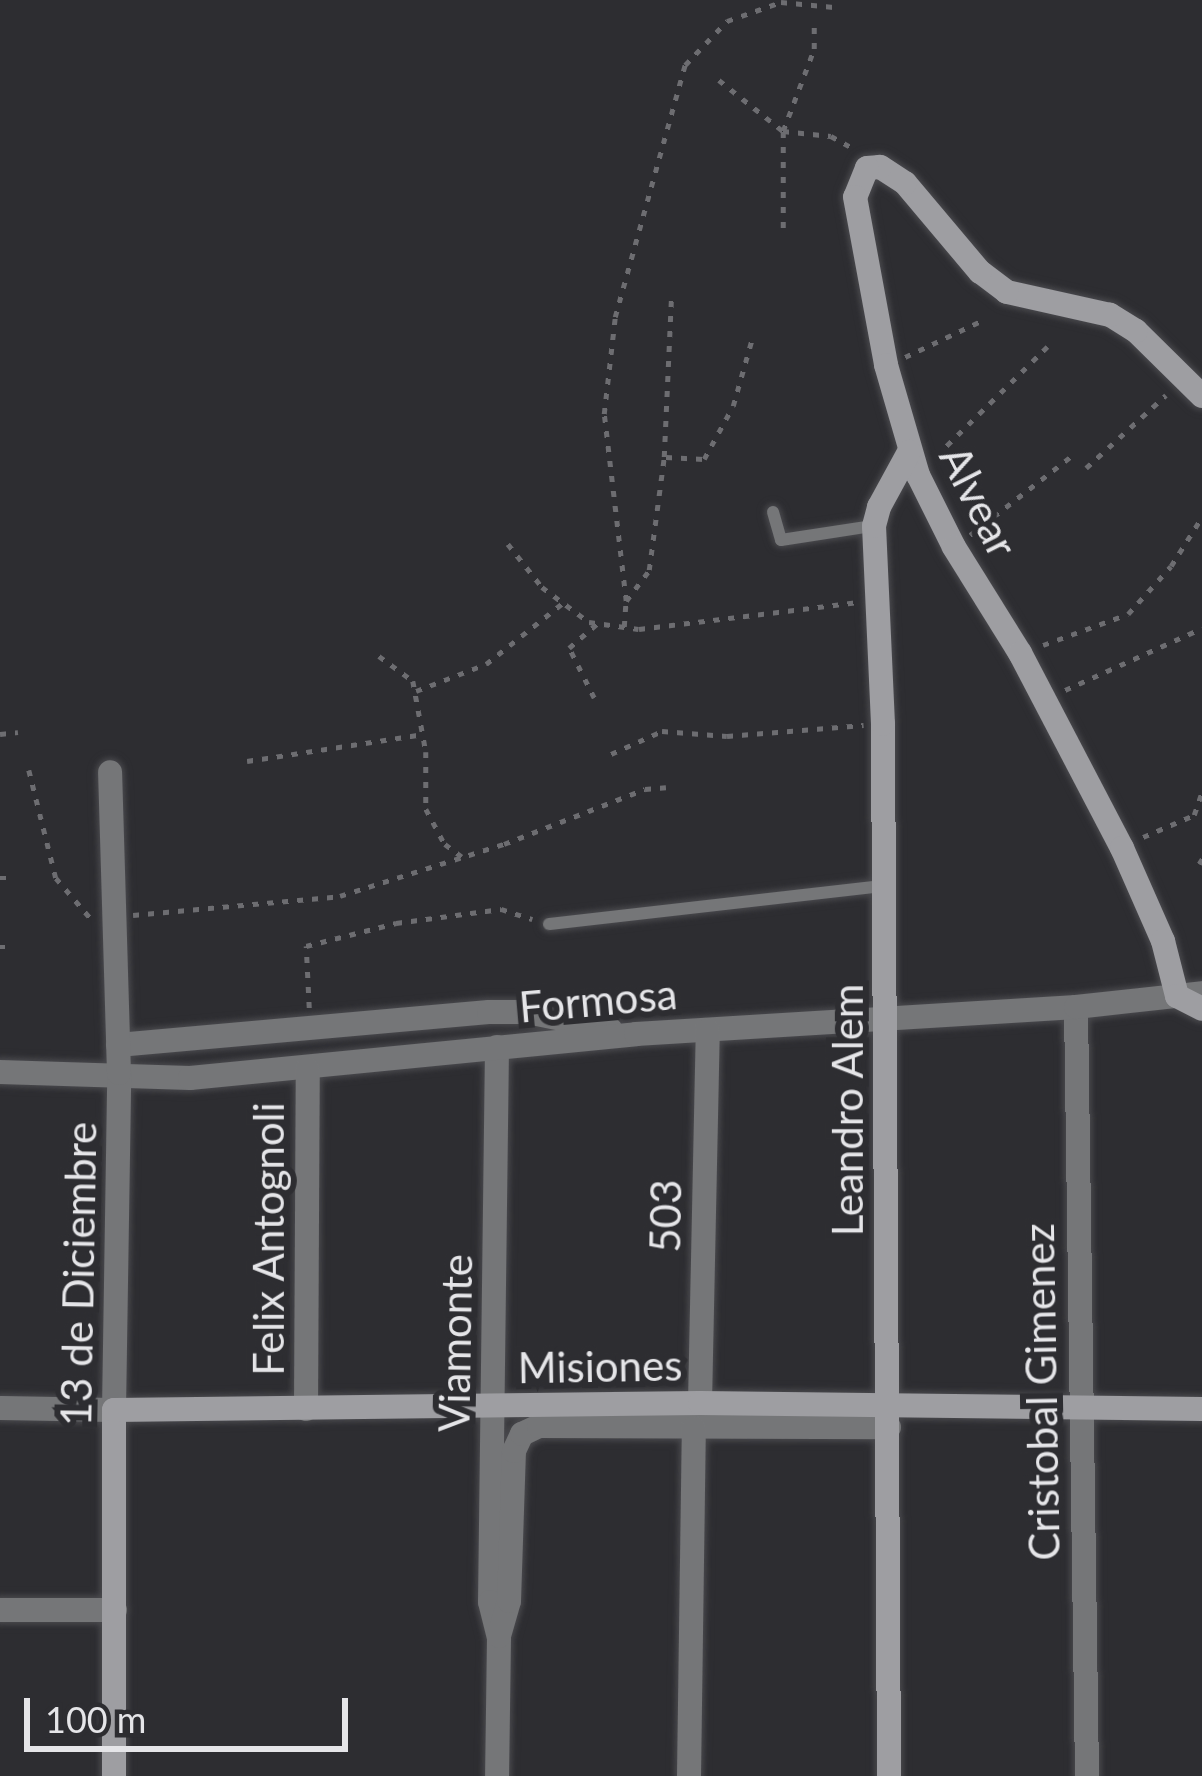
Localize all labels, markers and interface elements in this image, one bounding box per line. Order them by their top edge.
street label: Alvear [930,437,1028,565]
street label: Formosa [517,968,679,1032]
street label: Leandro Alem [822,983,872,1237]
street label: Felix Antognoli [243,1102,293,1376]
street label: 13 de Diciembre [50,1121,106,1427]
street label: 503 [639,1179,691,1253]
street label: Cristobal Gimenez [1013,1223,1069,1561]
street label: Viamonte [428,1254,482,1432]
street label: Misiones [517,1339,683,1393]
scale bar [30,1674,354,1748]
text: 100 m [45,1697,146,1741]

